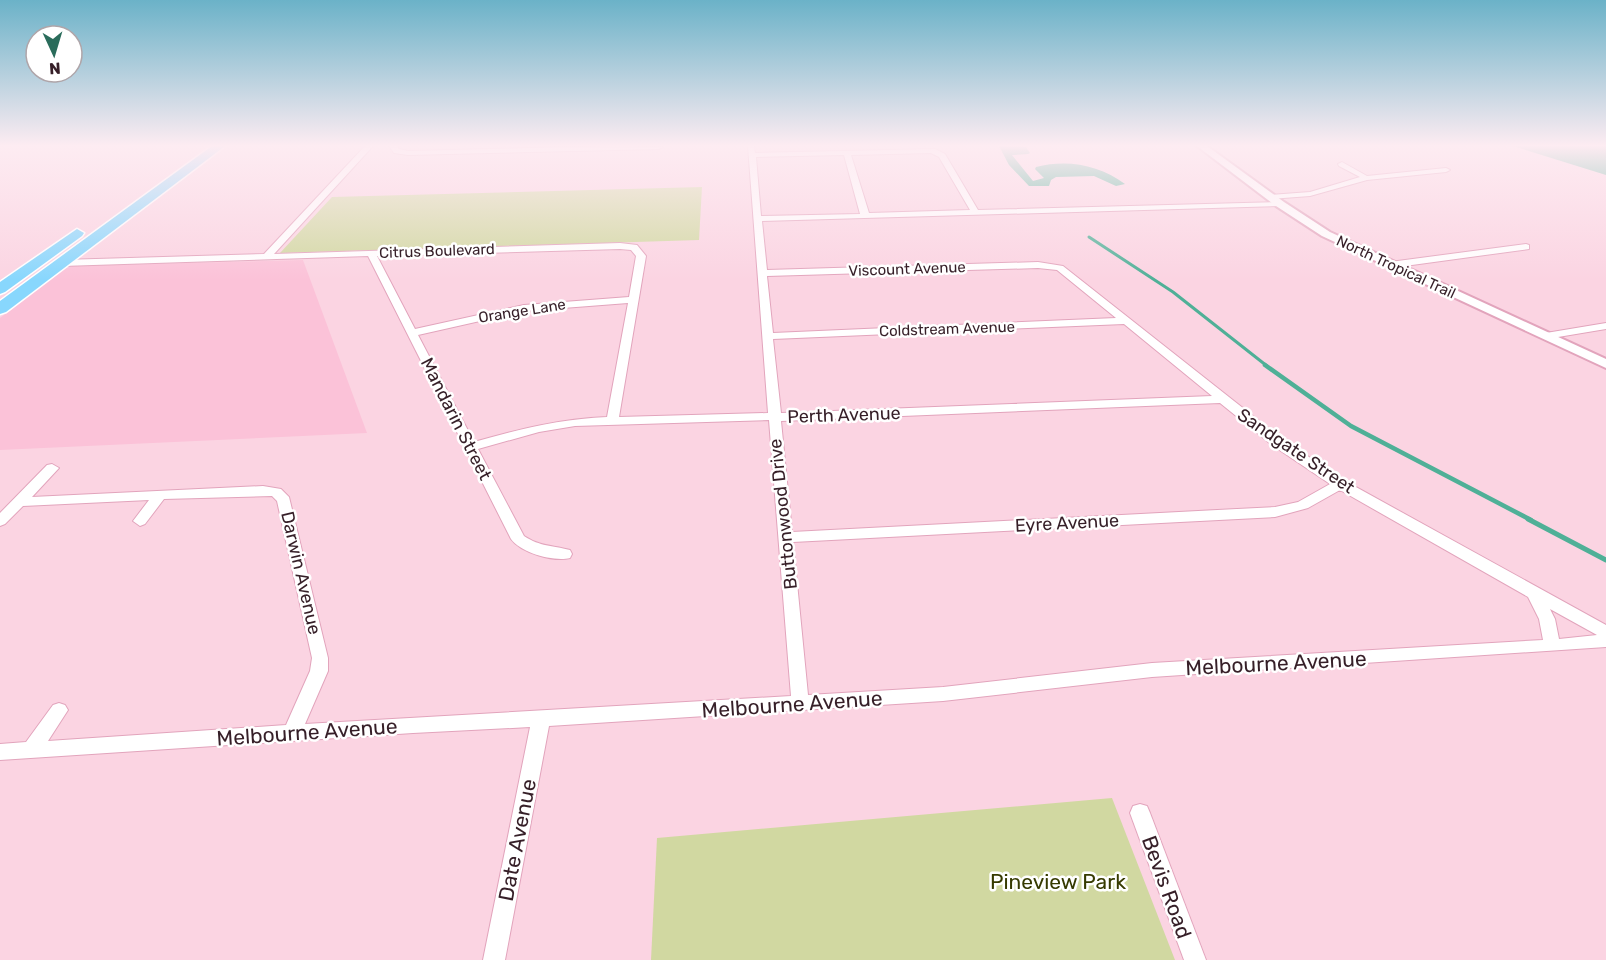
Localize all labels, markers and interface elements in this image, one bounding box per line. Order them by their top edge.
north arrow [24,24,84,84]
text: N [49,59,61,78]
street label: North Tropical Trail [1334,232,1458,302]
street label: Citrus Boulevard [379,240,495,262]
street label: Viscount Avenue [848,258,966,280]
street label: Orange Lane [477,295,567,327]
street label: Coldstream Avenue [879,318,1015,340]
street label: Mandarin Street [416,354,496,484]
street label: Perth Avenue [787,402,901,428]
street label: Sandgate Street [1233,404,1359,498]
street label: Buttonwood Drive [764,438,802,590]
street label: Darwin Avenue [276,509,326,637]
street label: Eyre Avenue [1014,509,1120,537]
street label: Melbourne Avenue [1185,646,1367,680]
street label: Melbourne Avenue [701,685,883,723]
street label: Melbourne Avenue [216,713,398,751]
street label: Date Avenue [493,777,541,903]
street label: Bevis Road [1137,832,1197,942]
park label: Pineview Park [990,869,1126,894]

